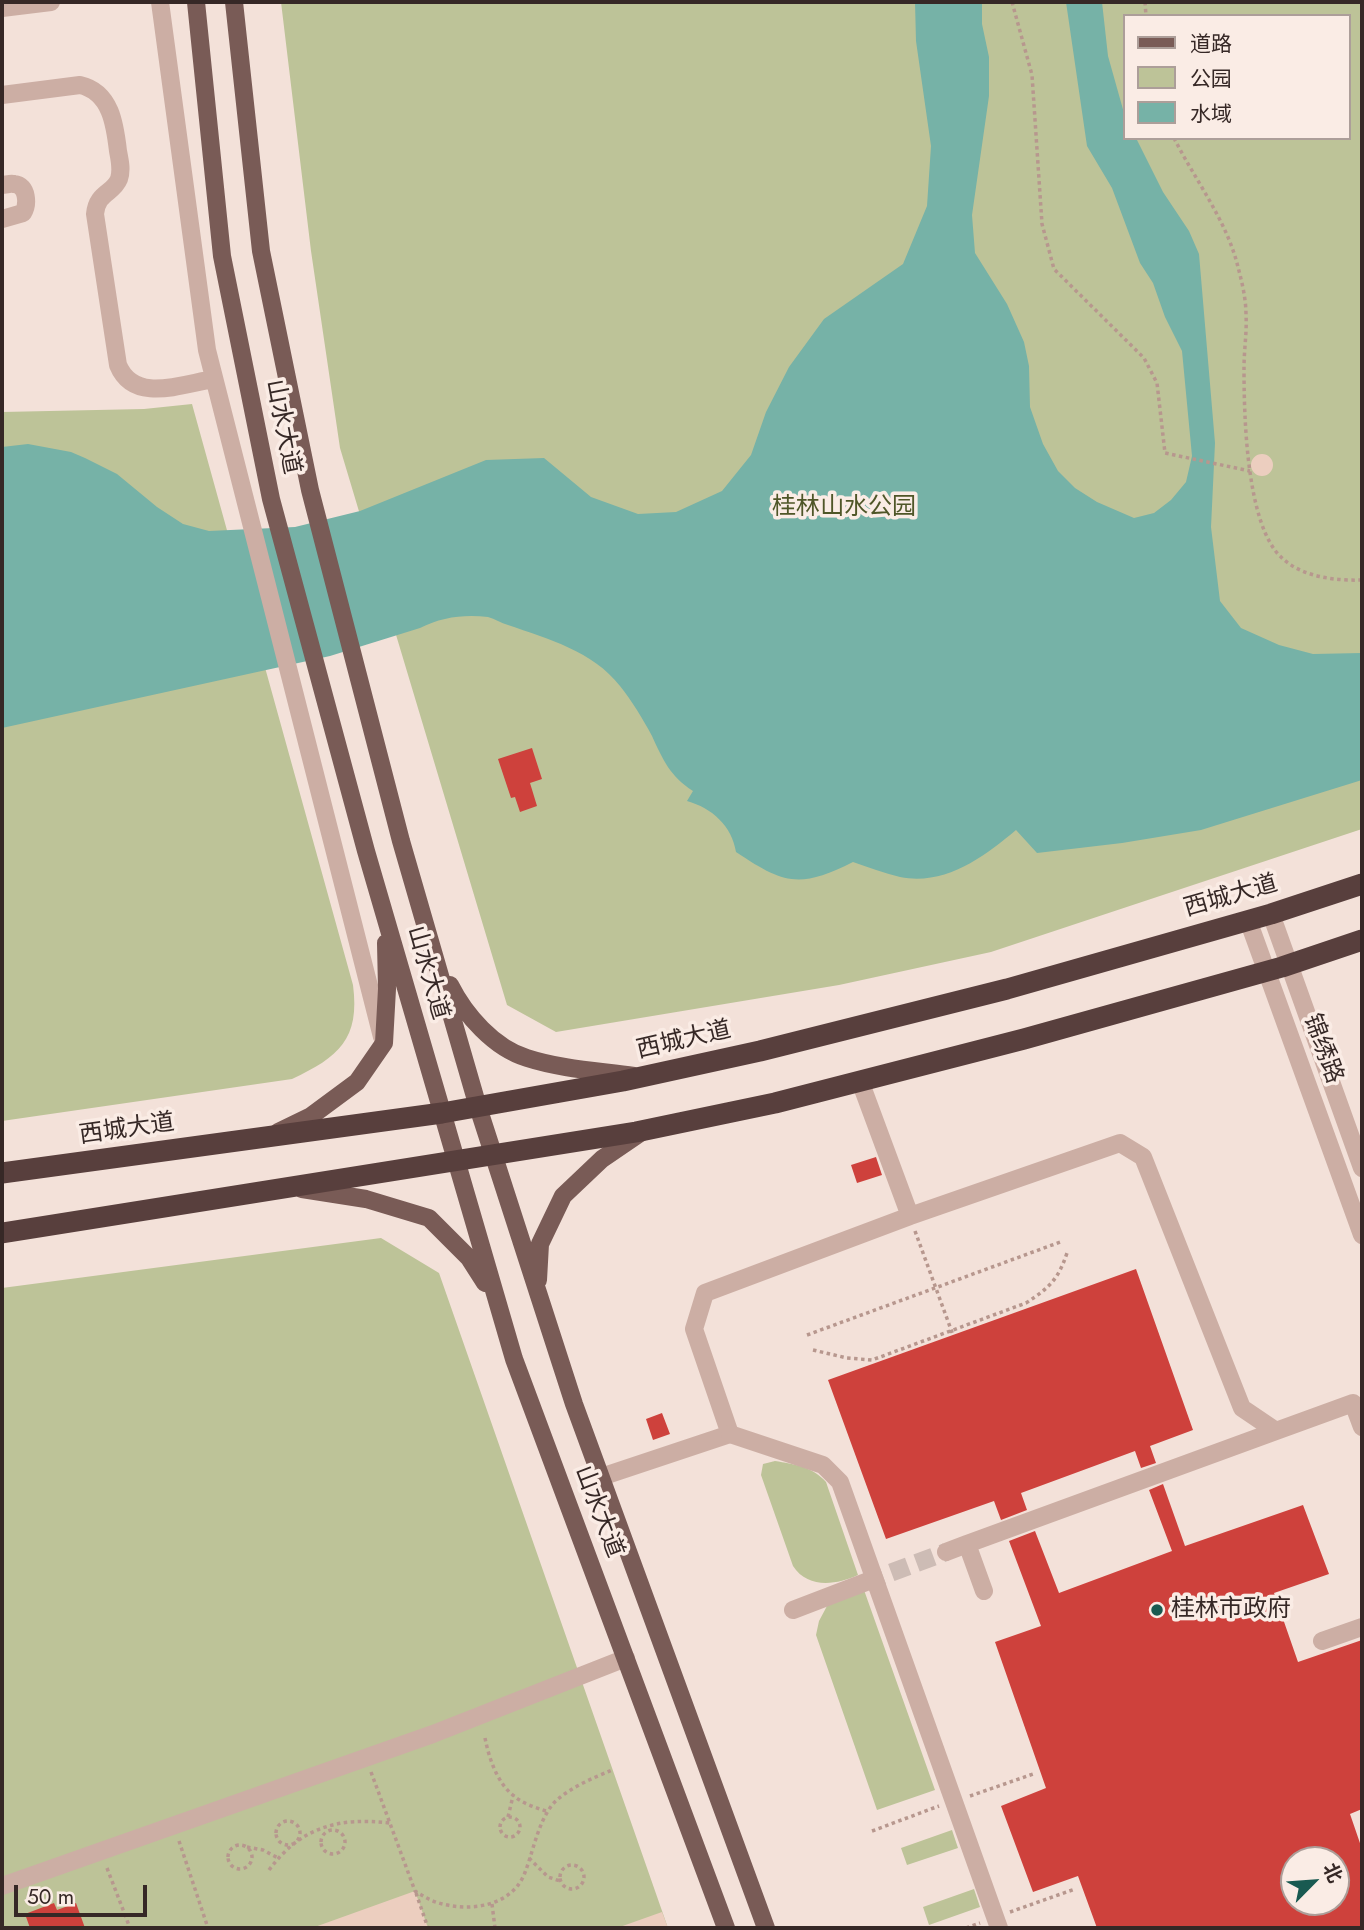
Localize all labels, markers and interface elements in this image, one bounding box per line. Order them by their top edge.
legend [1122,14,1350,140]
text: 道路 [1190,29,1232,59]
text: 公园 [1190,64,1232,94]
text: 水域 [1190,99,1232,129]
street label: 山水大道 [259,377,305,477]
park label: 桂林山水公园 [772,494,916,522]
street label: 西城大道 [1181,870,1281,924]
street label: 山水大道 [400,923,454,1023]
street label: 锦绣路 [1296,1010,1348,1088]
street label: 西城大道 [634,1016,734,1066]
street label: 西城大道 [77,1109,177,1151]
street label: 山水大道 [567,1462,629,1562]
place label: 桂林市政府 [1171,1596,1291,1624]
marker: 桂林市政府 [1149,1602,1165,1618]
north arrow [1280,1846,1350,1916]
text: 北 [1316,1858,1349,1887]
scale bar [18,1870,150,1914]
text: 50 m [27,1882,74,1912]

